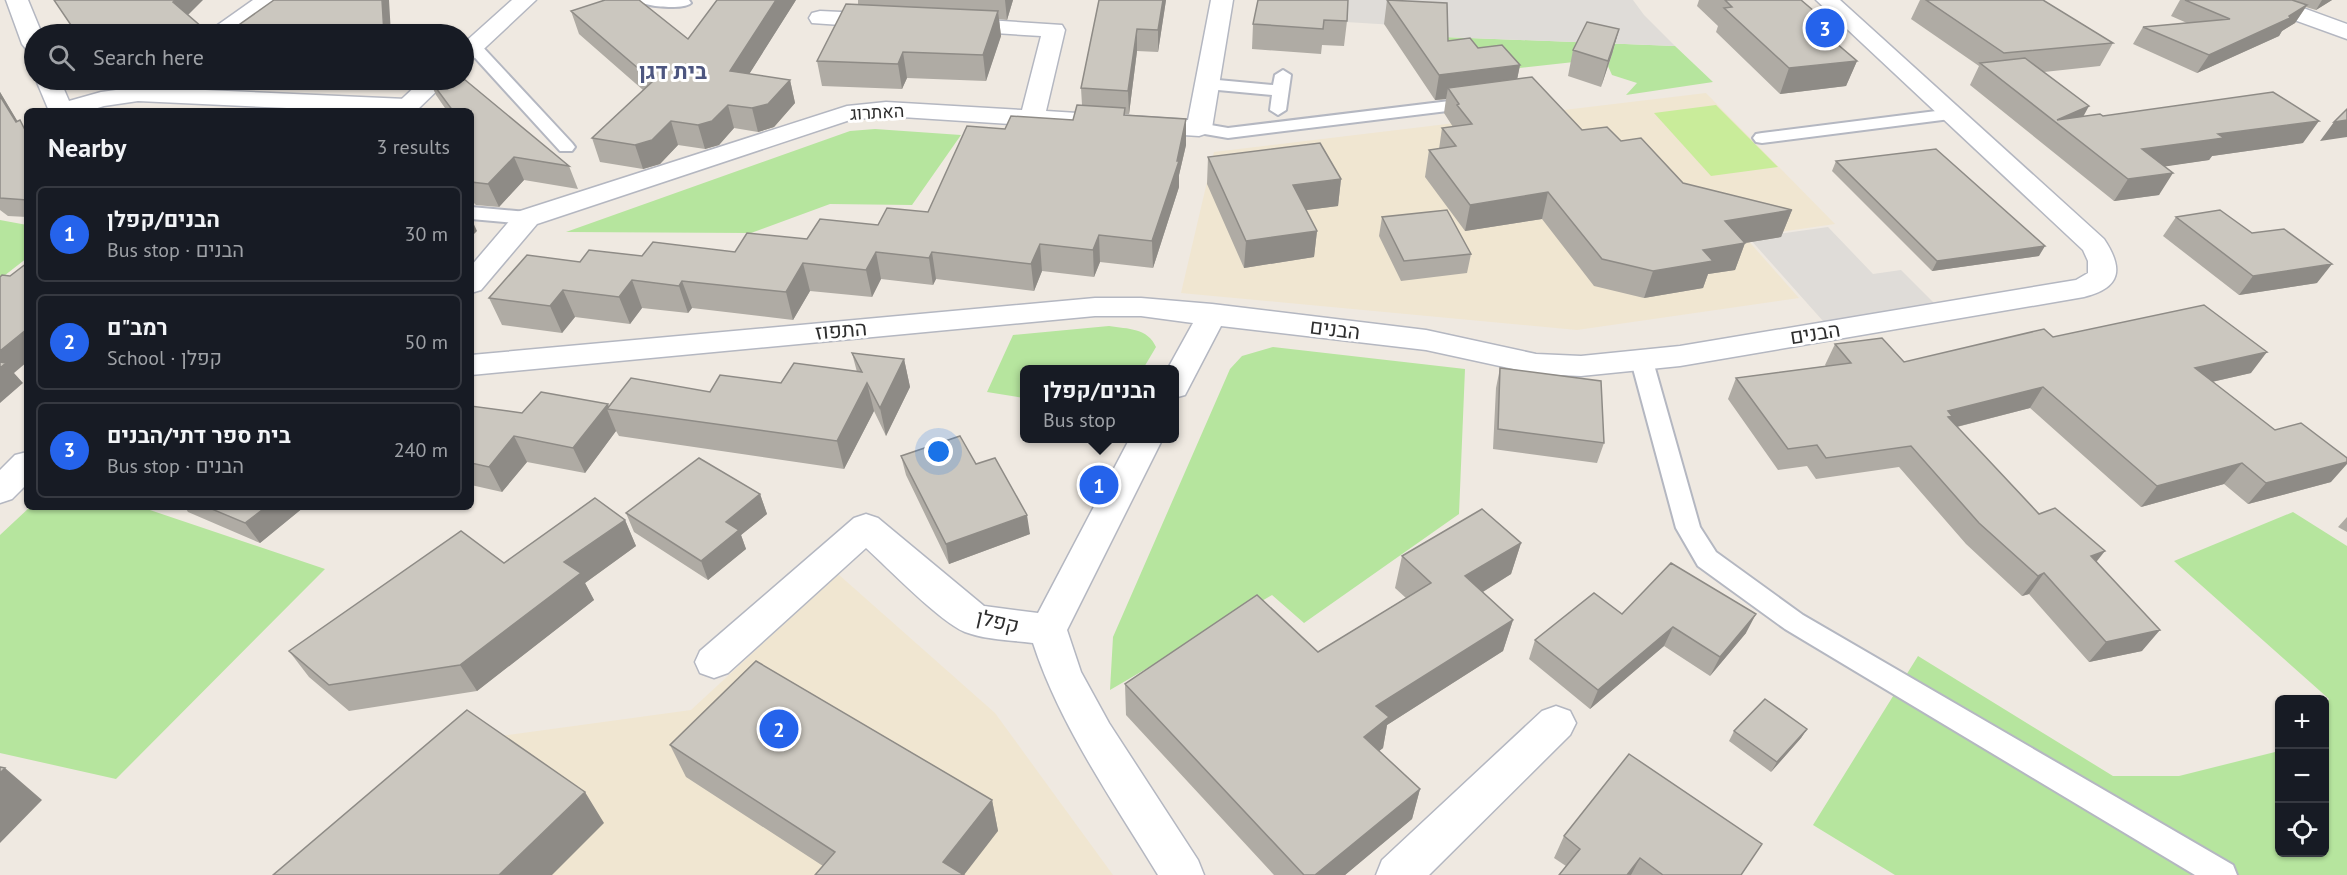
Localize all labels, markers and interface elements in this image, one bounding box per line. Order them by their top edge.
pin: 3 [1806,6,1844,51]
search box [24,24,474,90]
icon: search [45,41,78,74]
text: Search here [93,43,204,71]
district label: בית דגן [639,57,707,85]
street label: האתרוג [849,99,905,125]
text: Nearby [48,131,126,164]
text: 3 results [377,134,450,160]
text: הבנים/קפלן [107,205,220,233]
text: 1 [64,221,75,247]
text: 30 m [405,221,448,247]
text: Bus stop · הבנים [107,237,244,263]
text: רמב"ם [107,313,168,341]
street label: הבנים [1308,313,1362,345]
street label: התפוז [814,314,868,346]
street label: הבנים [1788,316,1842,350]
text: 2 [64,329,75,355]
text: 50 m [405,329,448,355]
text: School · קפלן [107,345,222,371]
popup [1020,365,1179,443]
text: הבנים/קפלן [1043,376,1156,404]
text: Bus stop [1043,407,1116,433]
text: בית ספר דתי/הבנים [107,421,291,449]
text: 3 [64,437,75,463]
text: 240 m [394,437,448,463]
your location [924,437,953,466]
text: Bus stop · הבנים [107,453,244,479]
pin: 1 [1080,462,1118,508]
street label: קפלן [974,603,1022,639]
map controls [2275,695,2329,857]
button: + [2275,695,2329,749]
pin: 2 [760,706,798,752]
button: − [2275,749,2329,803]
button: locate [2275,803,2329,857]

